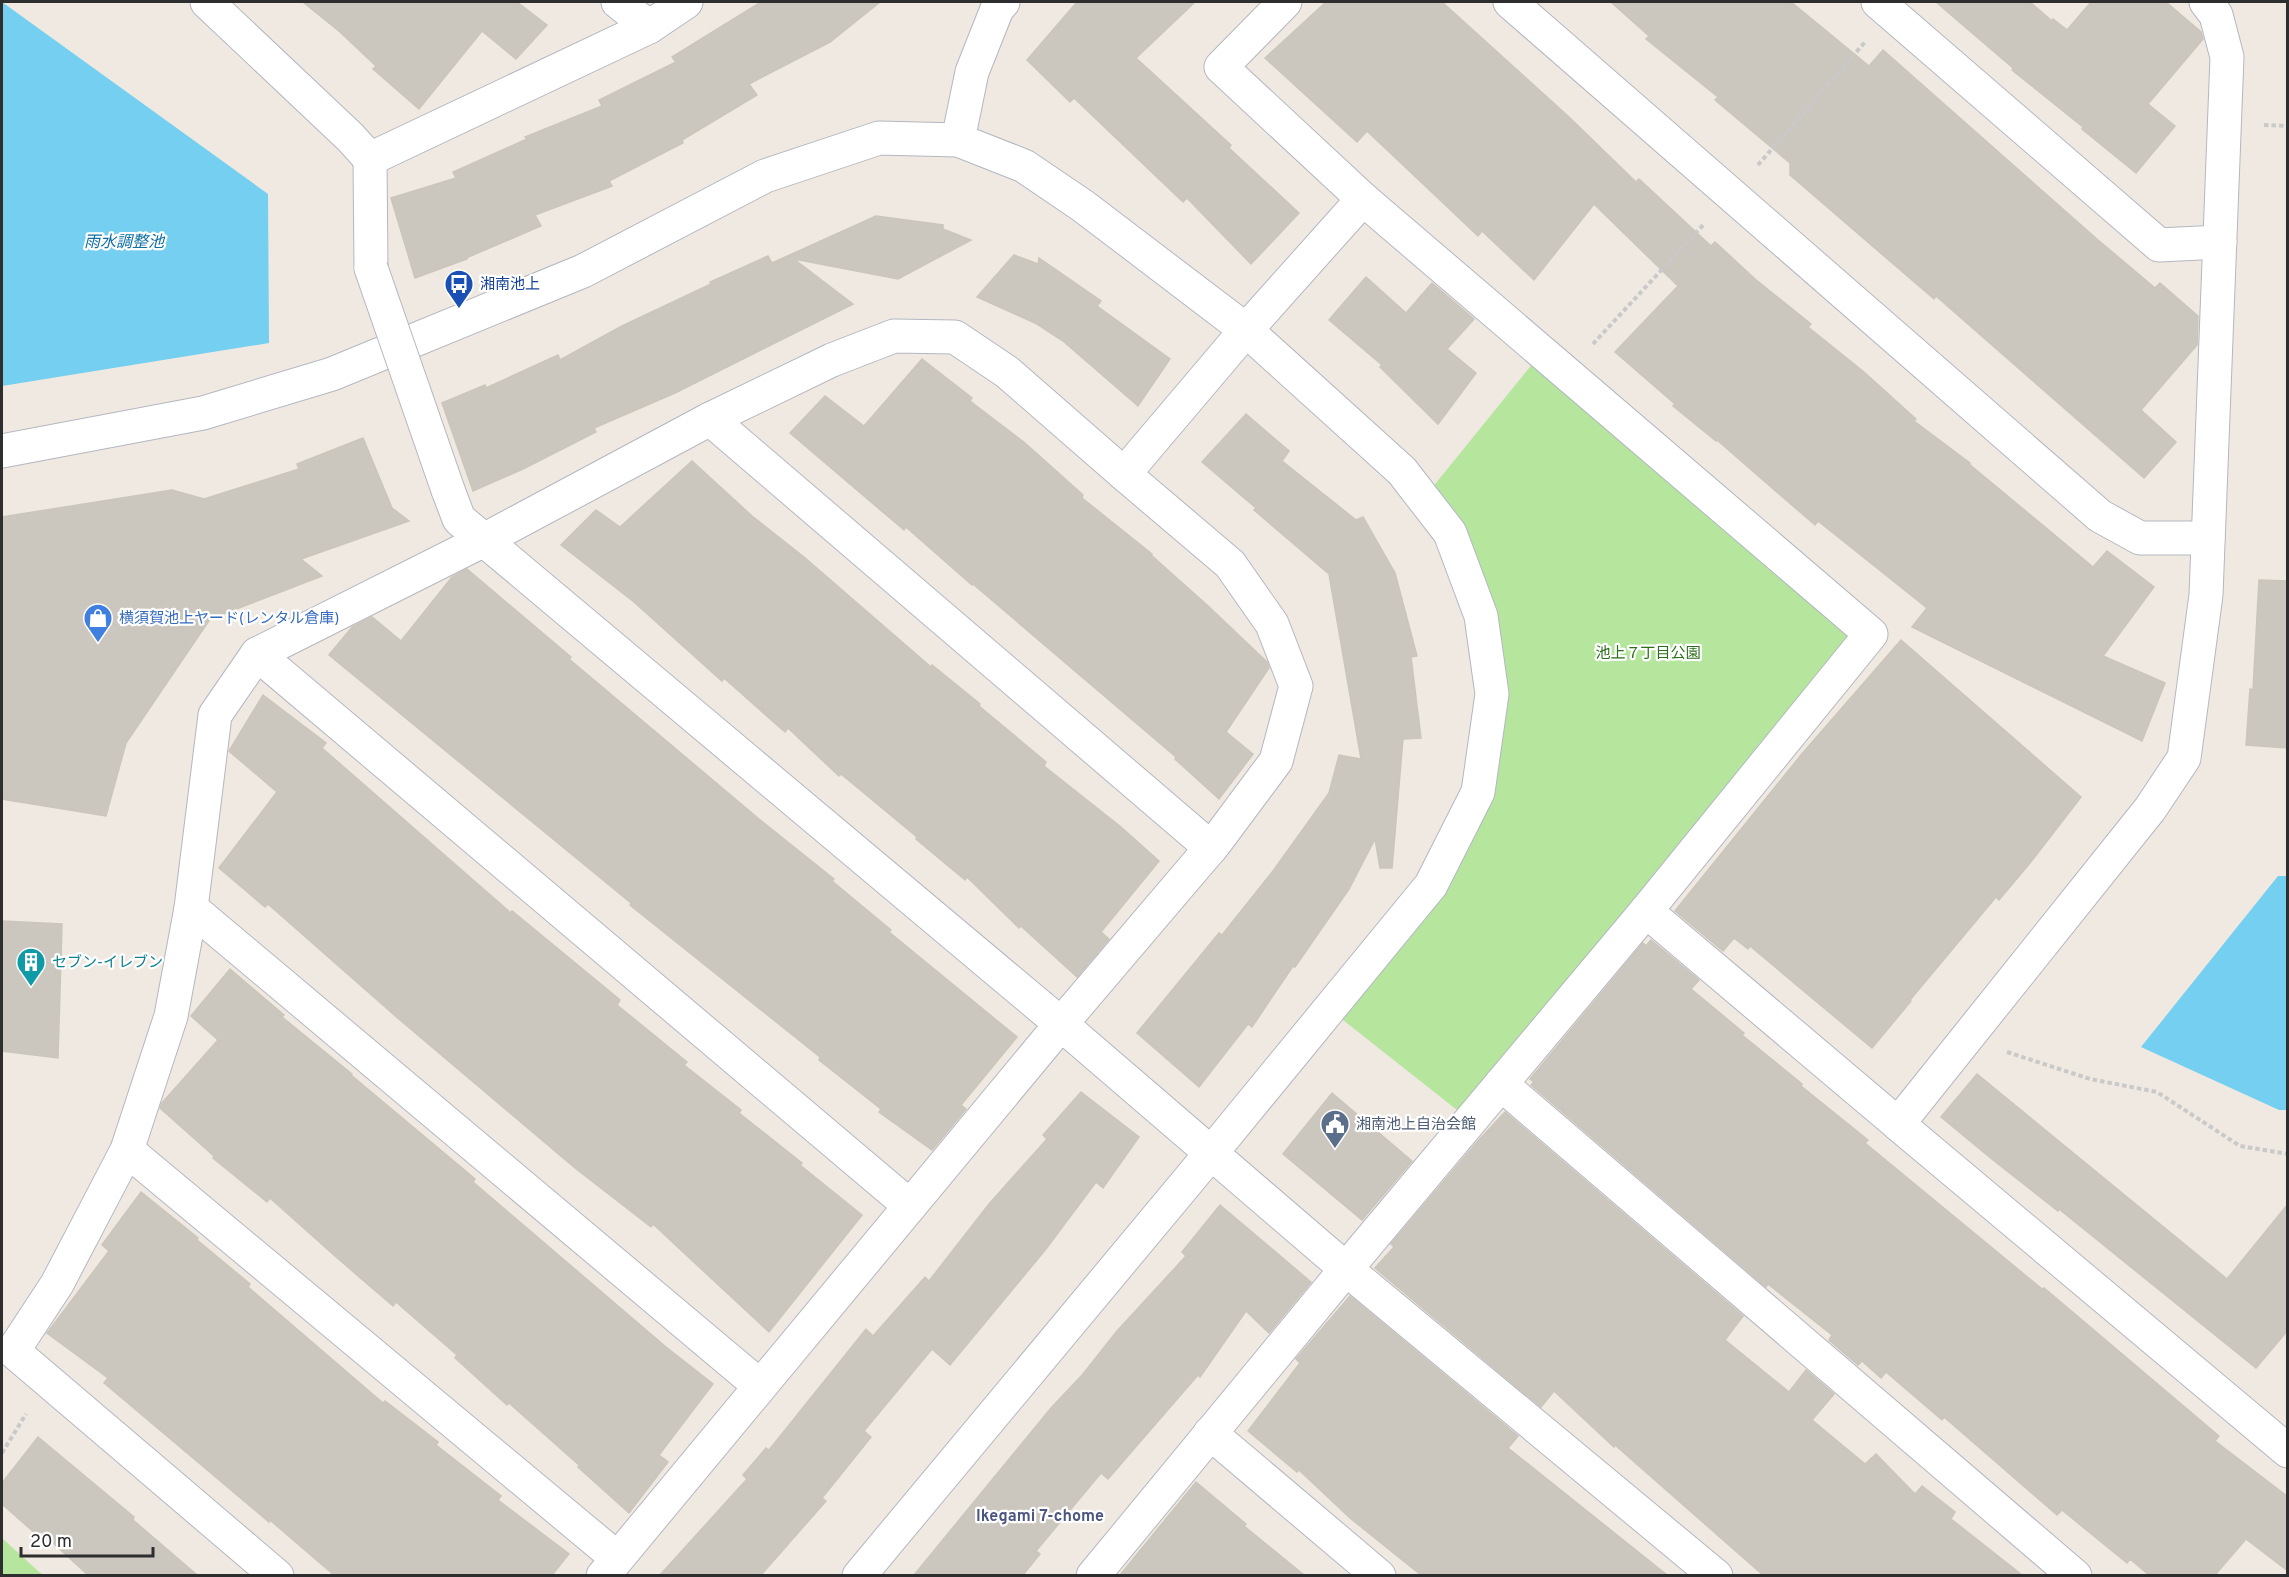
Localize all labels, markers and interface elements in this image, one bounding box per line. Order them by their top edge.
water label: 雨水調整池 [84,233,166,253]
bus stop icon: 湘南池上 [443,268,475,310]
place label: 湘南池上 [480,276,540,295]
shop icon: 横須賀池上ヤード(レンタル倉庫) [82,602,114,644]
place label: 横須賀池上ヤード(レンタル倉庫) [119,610,339,629]
park label: 池上７丁目公園 [1595,645,1701,664]
building icon: セブン-イレブン [15,946,47,988]
place label: セブン-イレブン [52,954,163,973]
public building icon: 湘南池上自治会館 [1319,1108,1351,1150]
place label: 湘南池上自治会館 [1356,1116,1476,1135]
district label: Ikegami 7-chome [976,1507,1104,1527]
scale bar [21,1520,153,1558]
text: 20 m [30,1531,72,1554]

